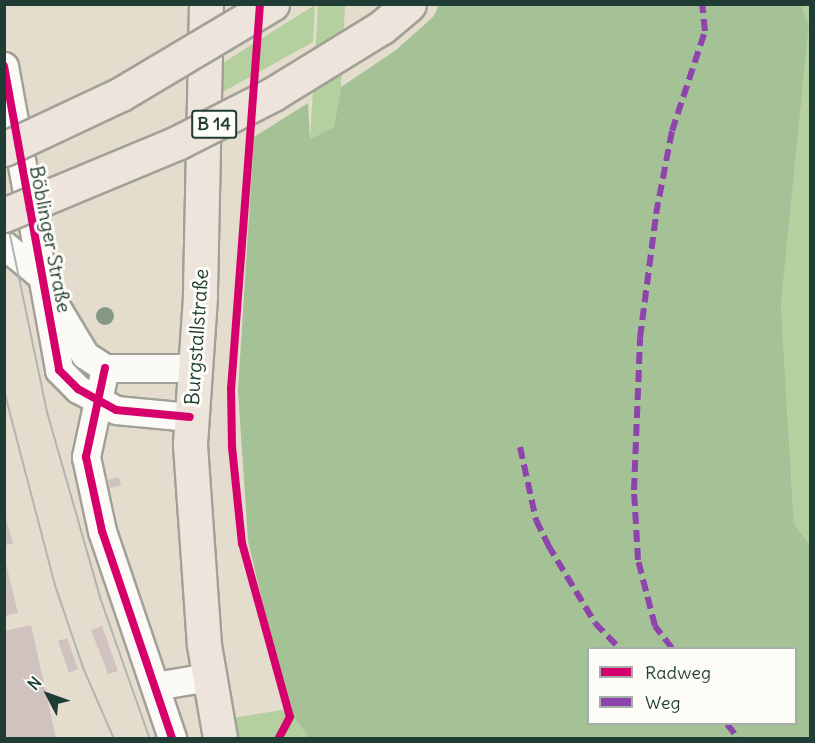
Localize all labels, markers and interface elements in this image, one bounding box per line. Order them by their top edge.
road number: B 14 [190,109,238,139]
street label: Böblinger Straße [25,163,77,315]
street label: Burgstallstraße [179,268,213,406]
legend [587,647,797,725]
text: Radweg [645,661,711,684]
north arrow [18,665,78,725]
text: N [23,672,46,694]
text: Weg [645,691,680,714]

